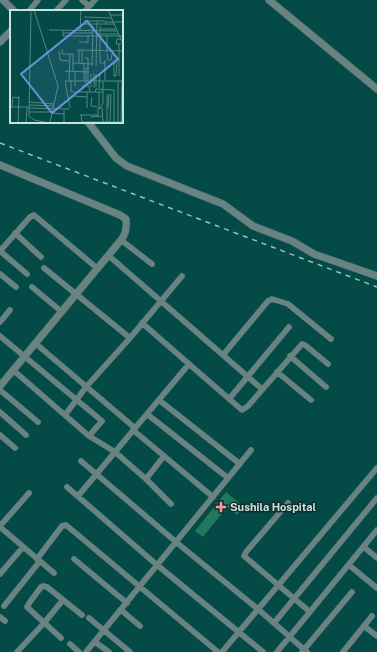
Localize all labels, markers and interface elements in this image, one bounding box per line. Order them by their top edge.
inset map [10,10,123,123]
marker: Sushila Hospital [215,501,227,513]
place label: Sushila Hospital [230,501,317,513]

